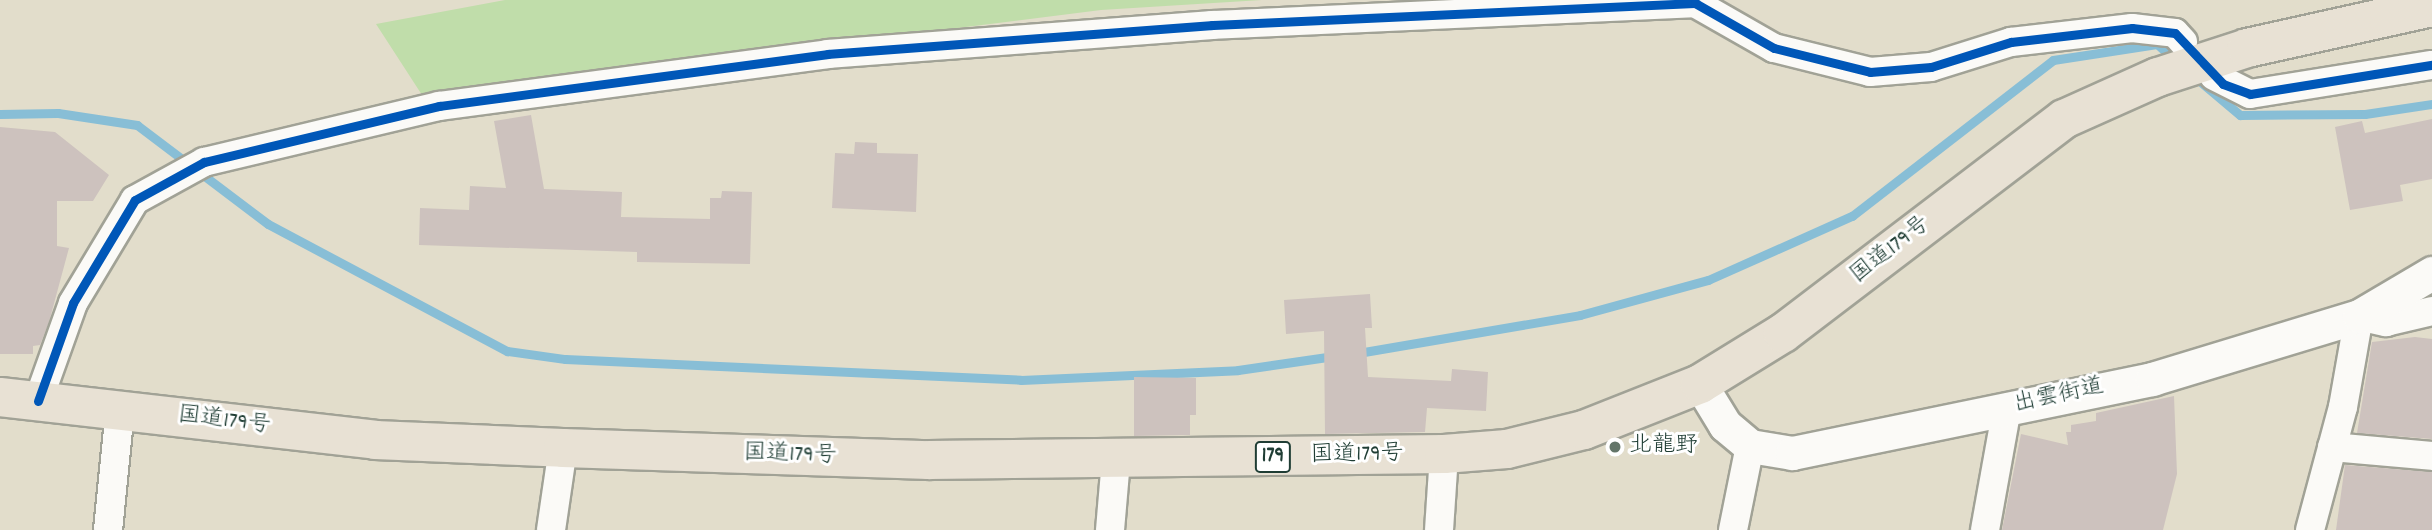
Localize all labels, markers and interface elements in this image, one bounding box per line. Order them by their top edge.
street label: 国道179号 [1846,211,1936,291]
street label: 出雲街道 [2011,374,2107,420]
street label: 国道179号 [176,403,272,441]
place label: 北龍野 [1629,433,1698,461]
marker: 北龍野 [1607,439,1623,455]
road number: 179 [1254,440,1292,475]
street label: 国道179号 [743,441,837,471]
street label: 国道179号 [1310,441,1404,471]

